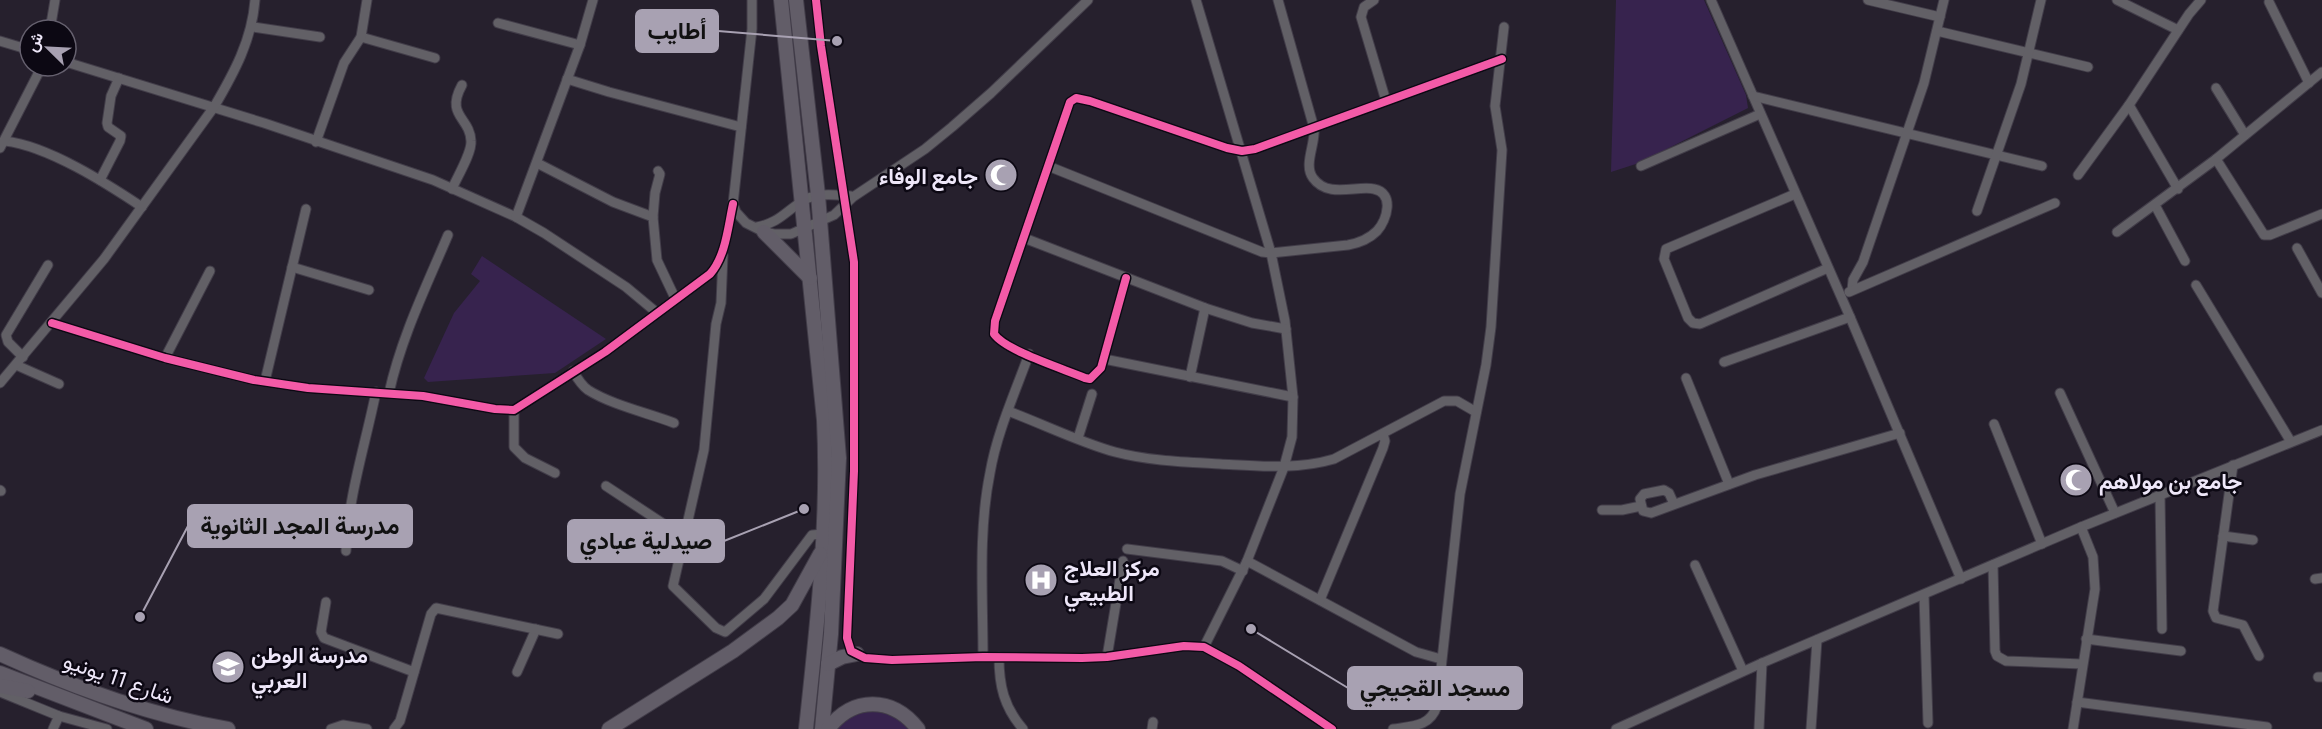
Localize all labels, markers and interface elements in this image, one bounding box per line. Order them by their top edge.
callout: أطايب [636,10,718,52]
text: أطايب [648,15,706,45]
north arrow [18,18,78,78]
text: ش [21,29,47,55]
mosque icon: جامع الوفاء [983,157,1019,193]
place label: جامع الوفاء [879,162,978,191]
mosque icon: جامع بن مولاهم [2058,462,2094,498]
place label: جامع بن مولاهم [2099,467,2242,496]
callout: مدرسة المجد الثانوية [188,505,412,547]
text: مدرسة المجد الثانوية [200,510,400,541]
callout: صيدلية عبادي [568,520,724,562]
text: صيدلية عبادي [580,525,712,561]
place label: مركز العلاج الطبيعي [1064,554,1160,612]
hospital icon: مركز العلاج الطبيعي [1023,562,1059,598]
place label: مدرسة الوطن العربي [251,641,368,699]
street label: شارع 11 يونيو [60,646,177,711]
school or university icon: مدرسة الوطن العربي [210,649,246,685]
callout: مسجد القجيجي [1348,667,1522,709]
text: مسجد القجيجي [1360,672,1510,708]

